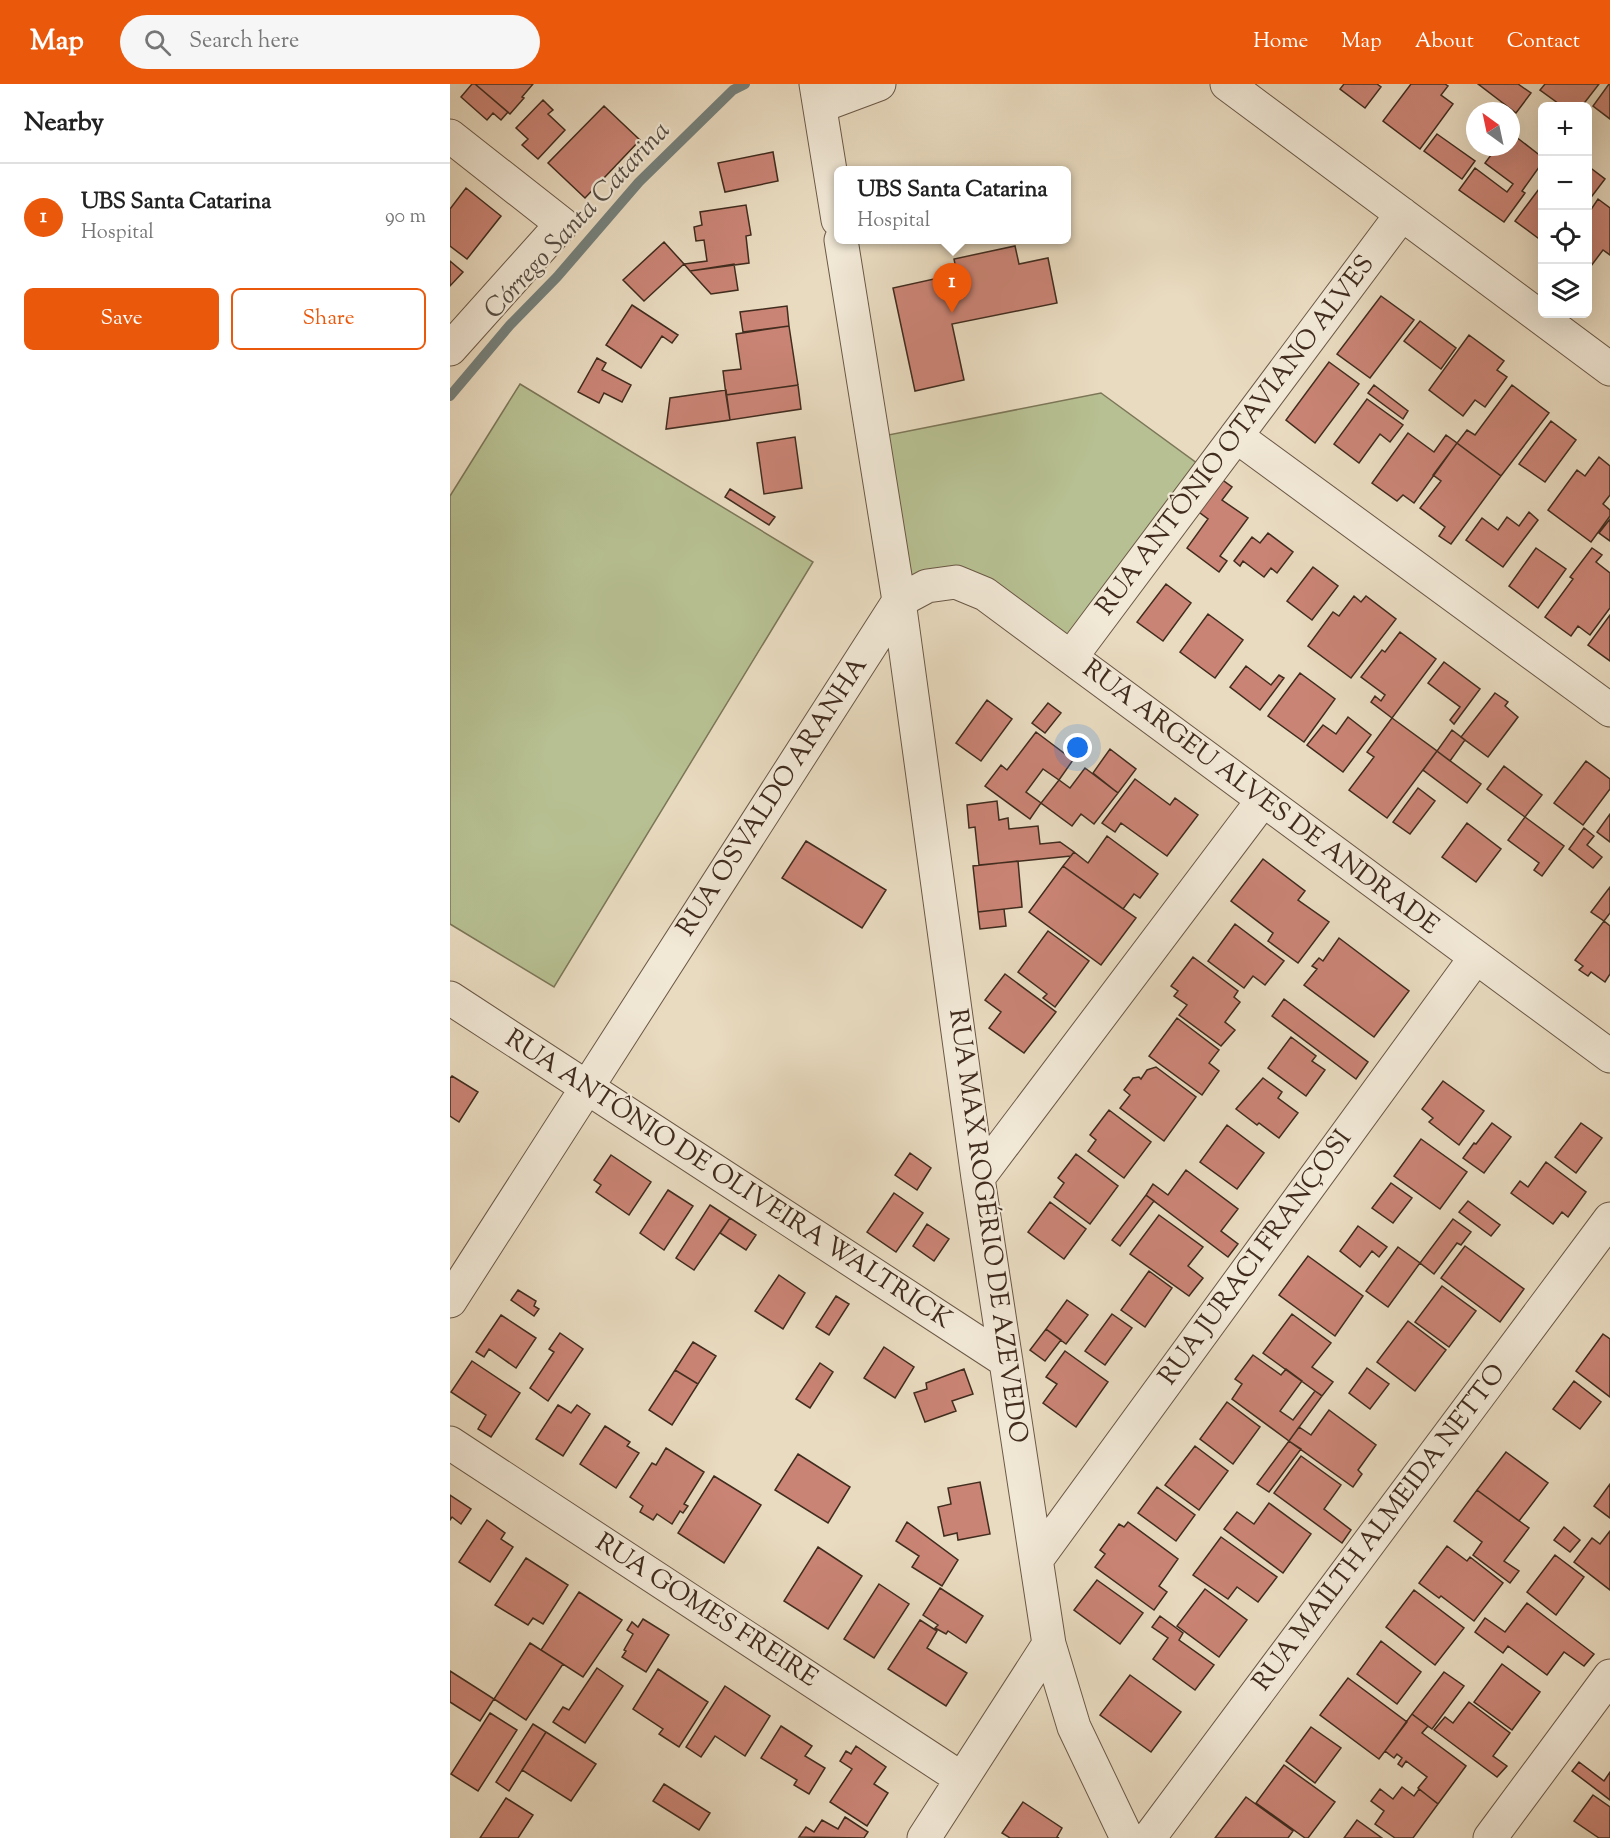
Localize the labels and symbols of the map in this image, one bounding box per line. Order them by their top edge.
north arrow [1466,102,1520,156]
water label: Córrego Santa Catarina [476,113,680,329]
street label: RUA ANTÔNIO OTAVIANO ALVES [1088,248,1384,624]
pin: 1 [932,264,972,313]
street label: RUA OSVALDO ARANHA [669,650,877,944]
street label: RUA ARGEU ALVES DE ANDRADE [1074,651,1446,945]
your location [1063,733,1092,762]
street label: RUA MAX ROGÉRIO DE AZEVEDO [938,1006,1036,1446]
street label: RUA ANTÔNIO DE OLIVEIRA WALTRICK [497,1021,959,1339]
street label: RUA JURACI FRANÇOSI [1151,1122,1362,1393]
street label: RUA MAILTH ALMEIDA NETTO [1245,1357,1515,1699]
street label: RUA GOMES FREIRE [587,1525,825,1697]

